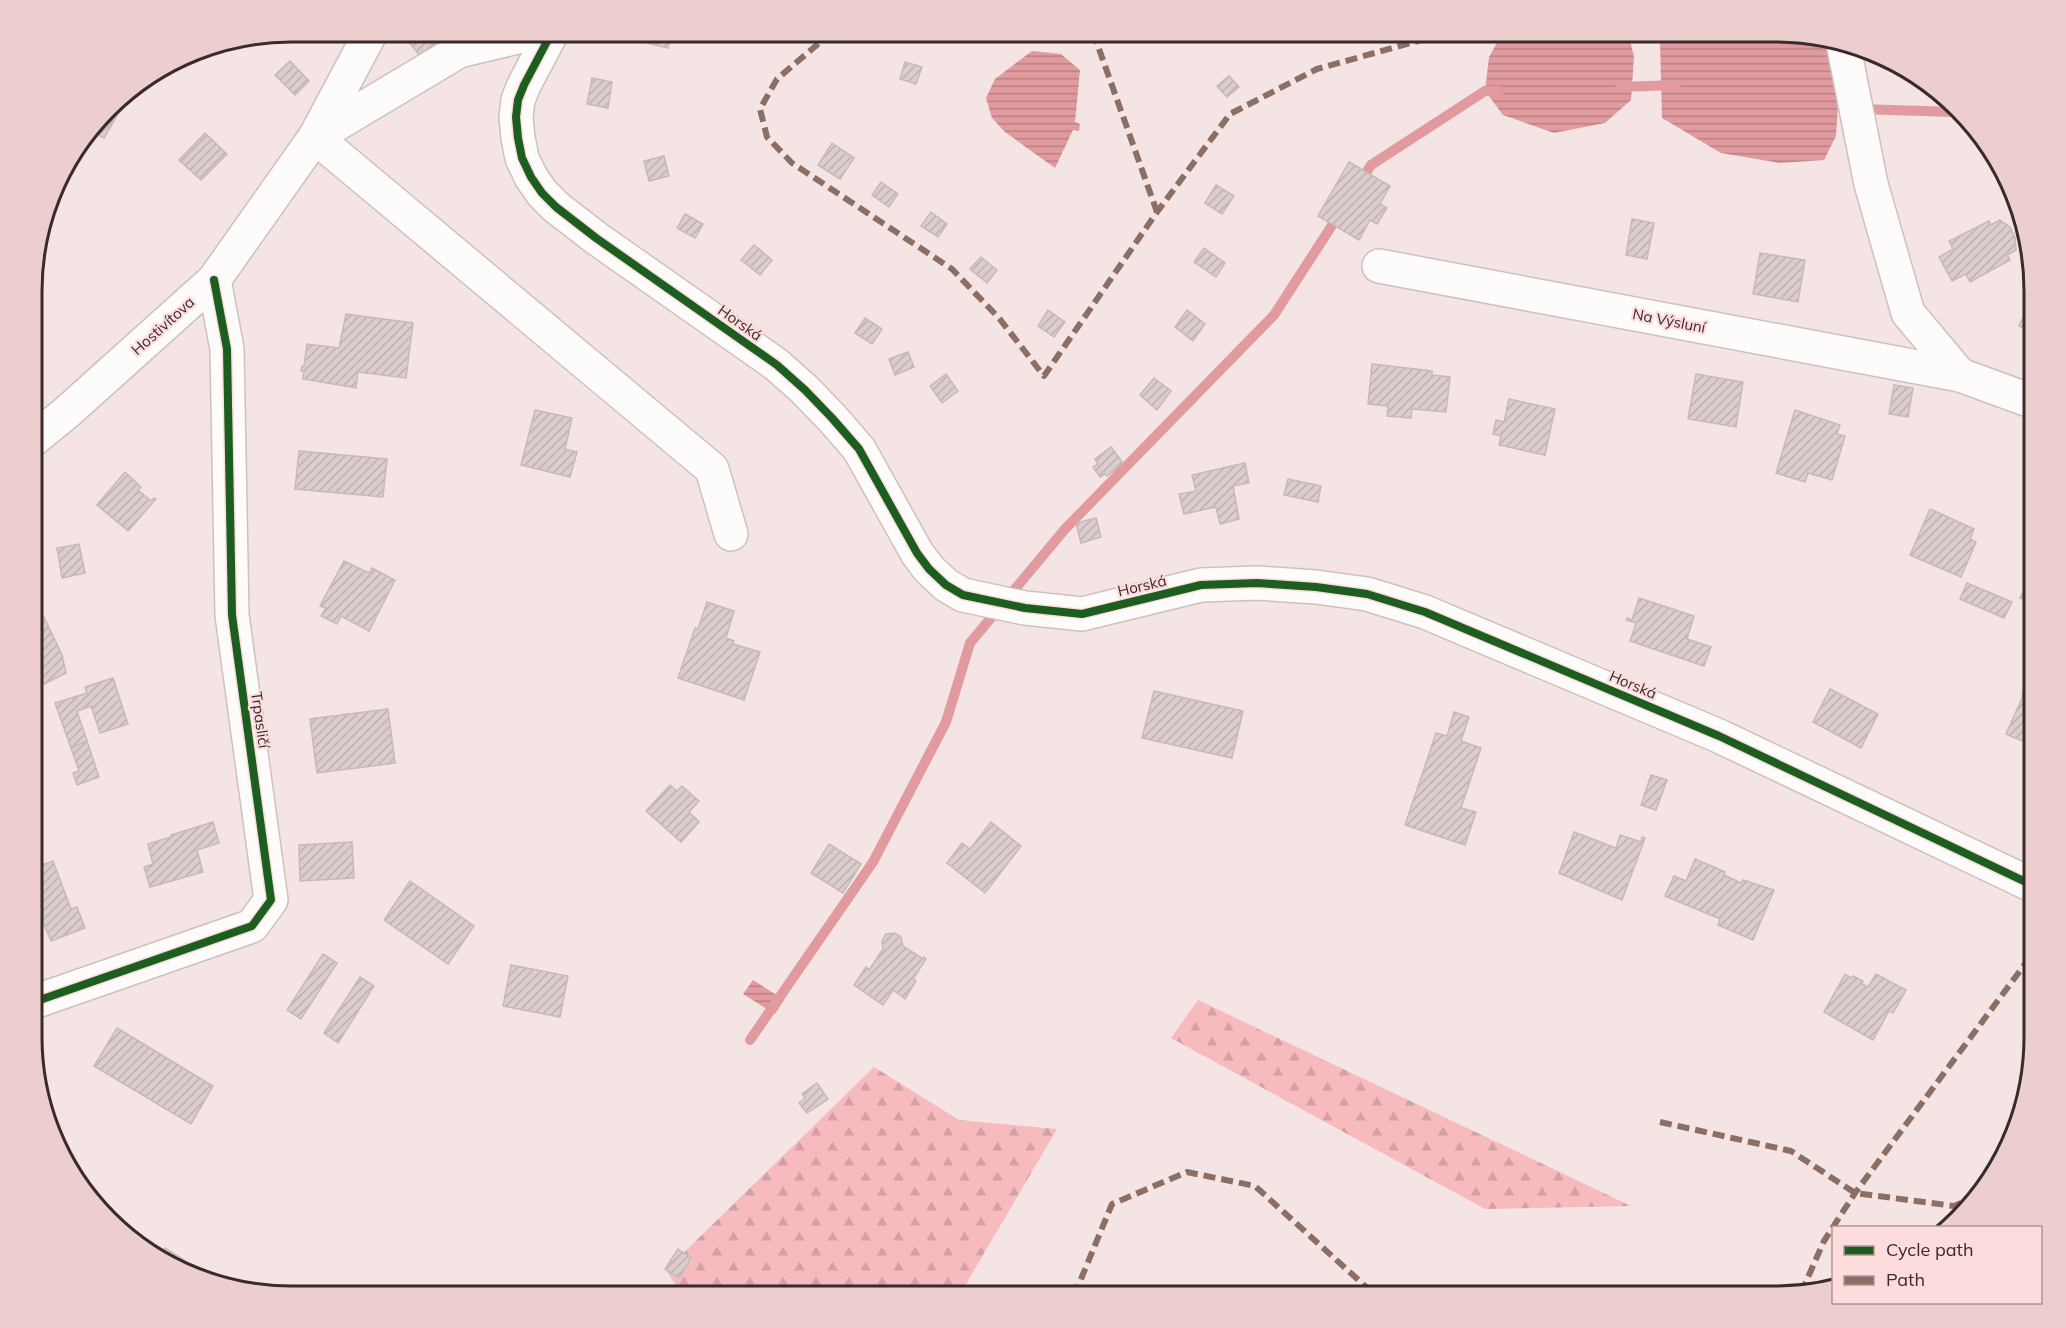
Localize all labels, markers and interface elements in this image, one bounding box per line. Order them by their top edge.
street label: Hostivítova [127,292,198,359]
street label: Horská [715,301,766,345]
street label: Na Výsluní [1631,304,1709,337]
street label: Horská [1116,571,1168,600]
street label: Horská [1607,666,1660,703]
street label: Trpasličí [247,690,274,751]
legend [1832,1226,2042,1304]
text: Cycle path [1886,1238,1973,1261]
text: Path [1886,1268,1925,1291]

